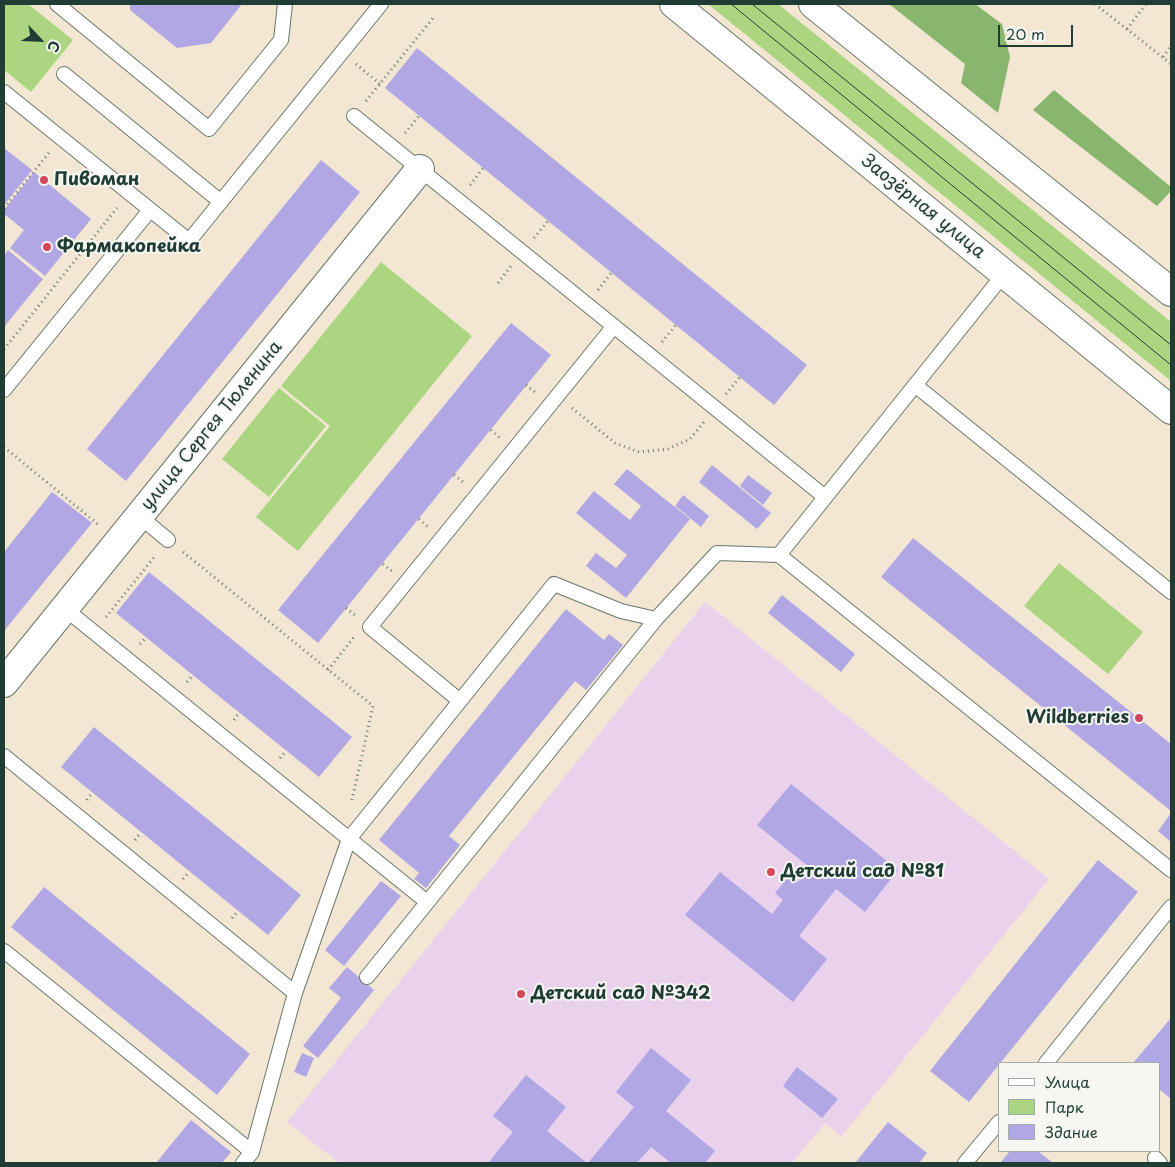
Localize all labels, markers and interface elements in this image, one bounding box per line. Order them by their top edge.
north arrow [15,15,65,65]
scale bar [1000,15,1075,47]
text: 20 m [1006,22,1045,45]
text: С [42,37,66,56]
street label: Заозёрная улица [857,150,989,264]
place label: Пивоман [54,169,140,191]
marker: Пивоман [38,174,50,186]
place label: Фармакопейка [57,236,201,258]
marker: Фармакопейка [41,241,53,253]
street label: улица Сергея Тюленина [137,337,287,515]
place label: Wildberries [1026,707,1129,729]
marker: Wildberries [1133,712,1145,724]
place label: Детский сад №81 [781,861,944,883]
marker: Детский сад №81 [765,866,777,878]
place label: Детский сад №342 [531,983,711,1005]
marker: Детский сад №342 [515,988,527,1000]
legend [998,1062,1160,1152]
text: Улица [1045,1070,1090,1093]
text: Парк [1045,1095,1084,1118]
text: Здание [1045,1120,1098,1143]

